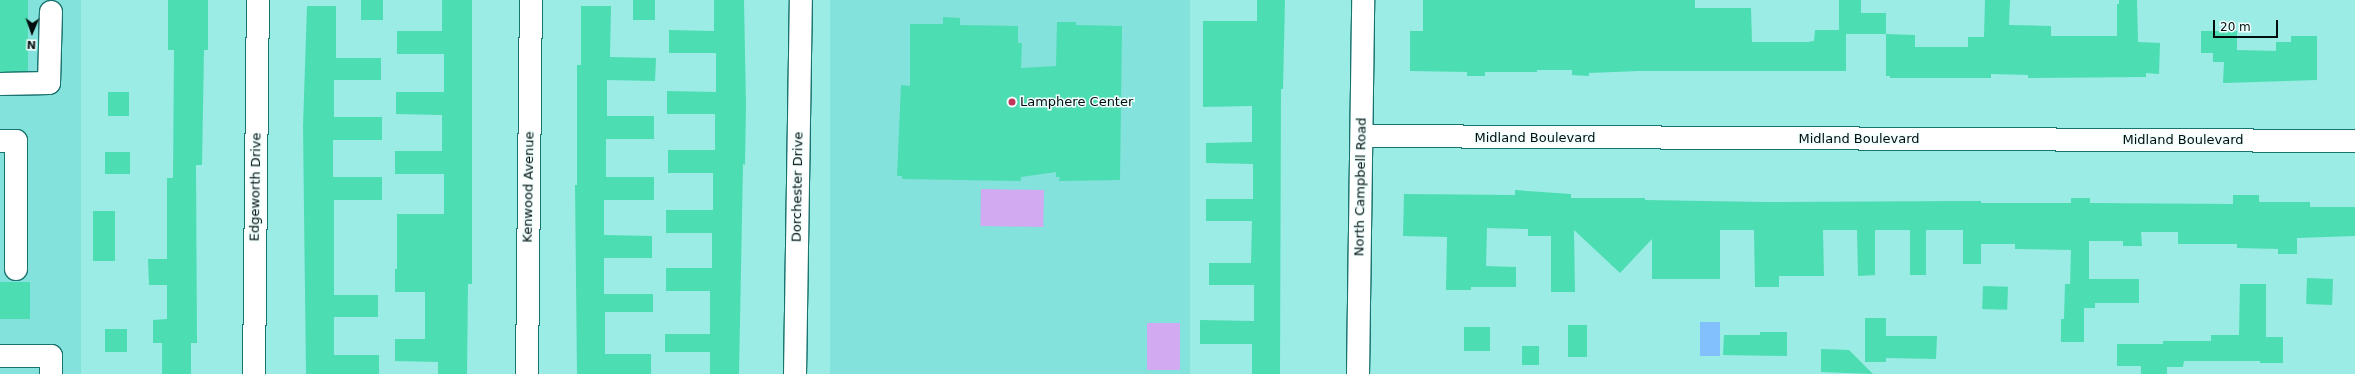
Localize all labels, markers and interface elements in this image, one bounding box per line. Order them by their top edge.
north arrow [12,12,52,52]
scale bar [2215,12,2280,38]
text: 20 m [2220,20,2251,34]
text: N [27,38,36,51]
place label: Lamphere Center [1020,94,1133,110]
marker: Lamphere Center [1007,97,1017,107]
street label: North Campbell Road [1352,118,1370,256]
street label: Midland Boulevard [1474,130,1596,146]
street label: Kenwood Avenue [520,131,538,243]
street label: Midland Boulevard [1798,131,1920,147]
street label: Edgeworth Drive [247,132,265,242]
street label: Dorchester Drive [789,132,807,242]
street label: Midland Boulevard [2122,132,2244,148]

